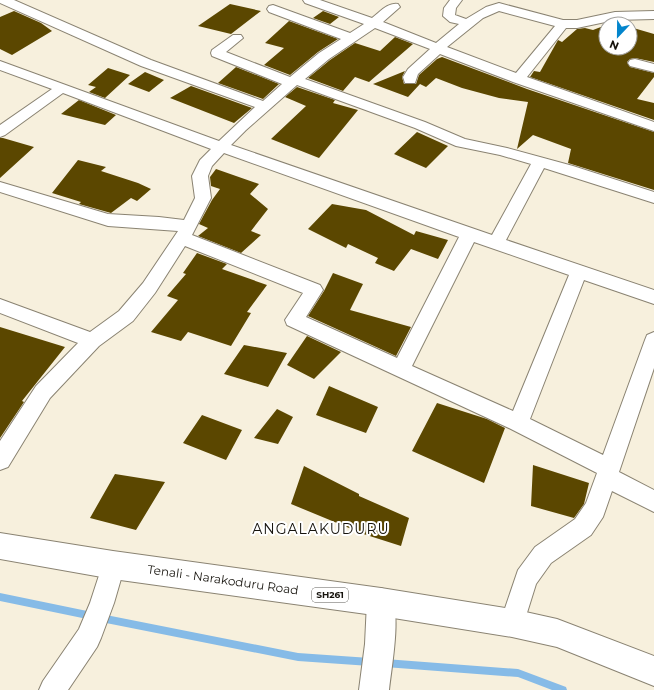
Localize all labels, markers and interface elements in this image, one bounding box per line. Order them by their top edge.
north arrow [598,16,638,56]
text: N [608,37,621,53]
district label: ANGALAKUDURU [252,520,390,538]
street label: Tenali - Narakoduru Road [147,561,300,598]
road number: SH261 [312,588,348,602]

